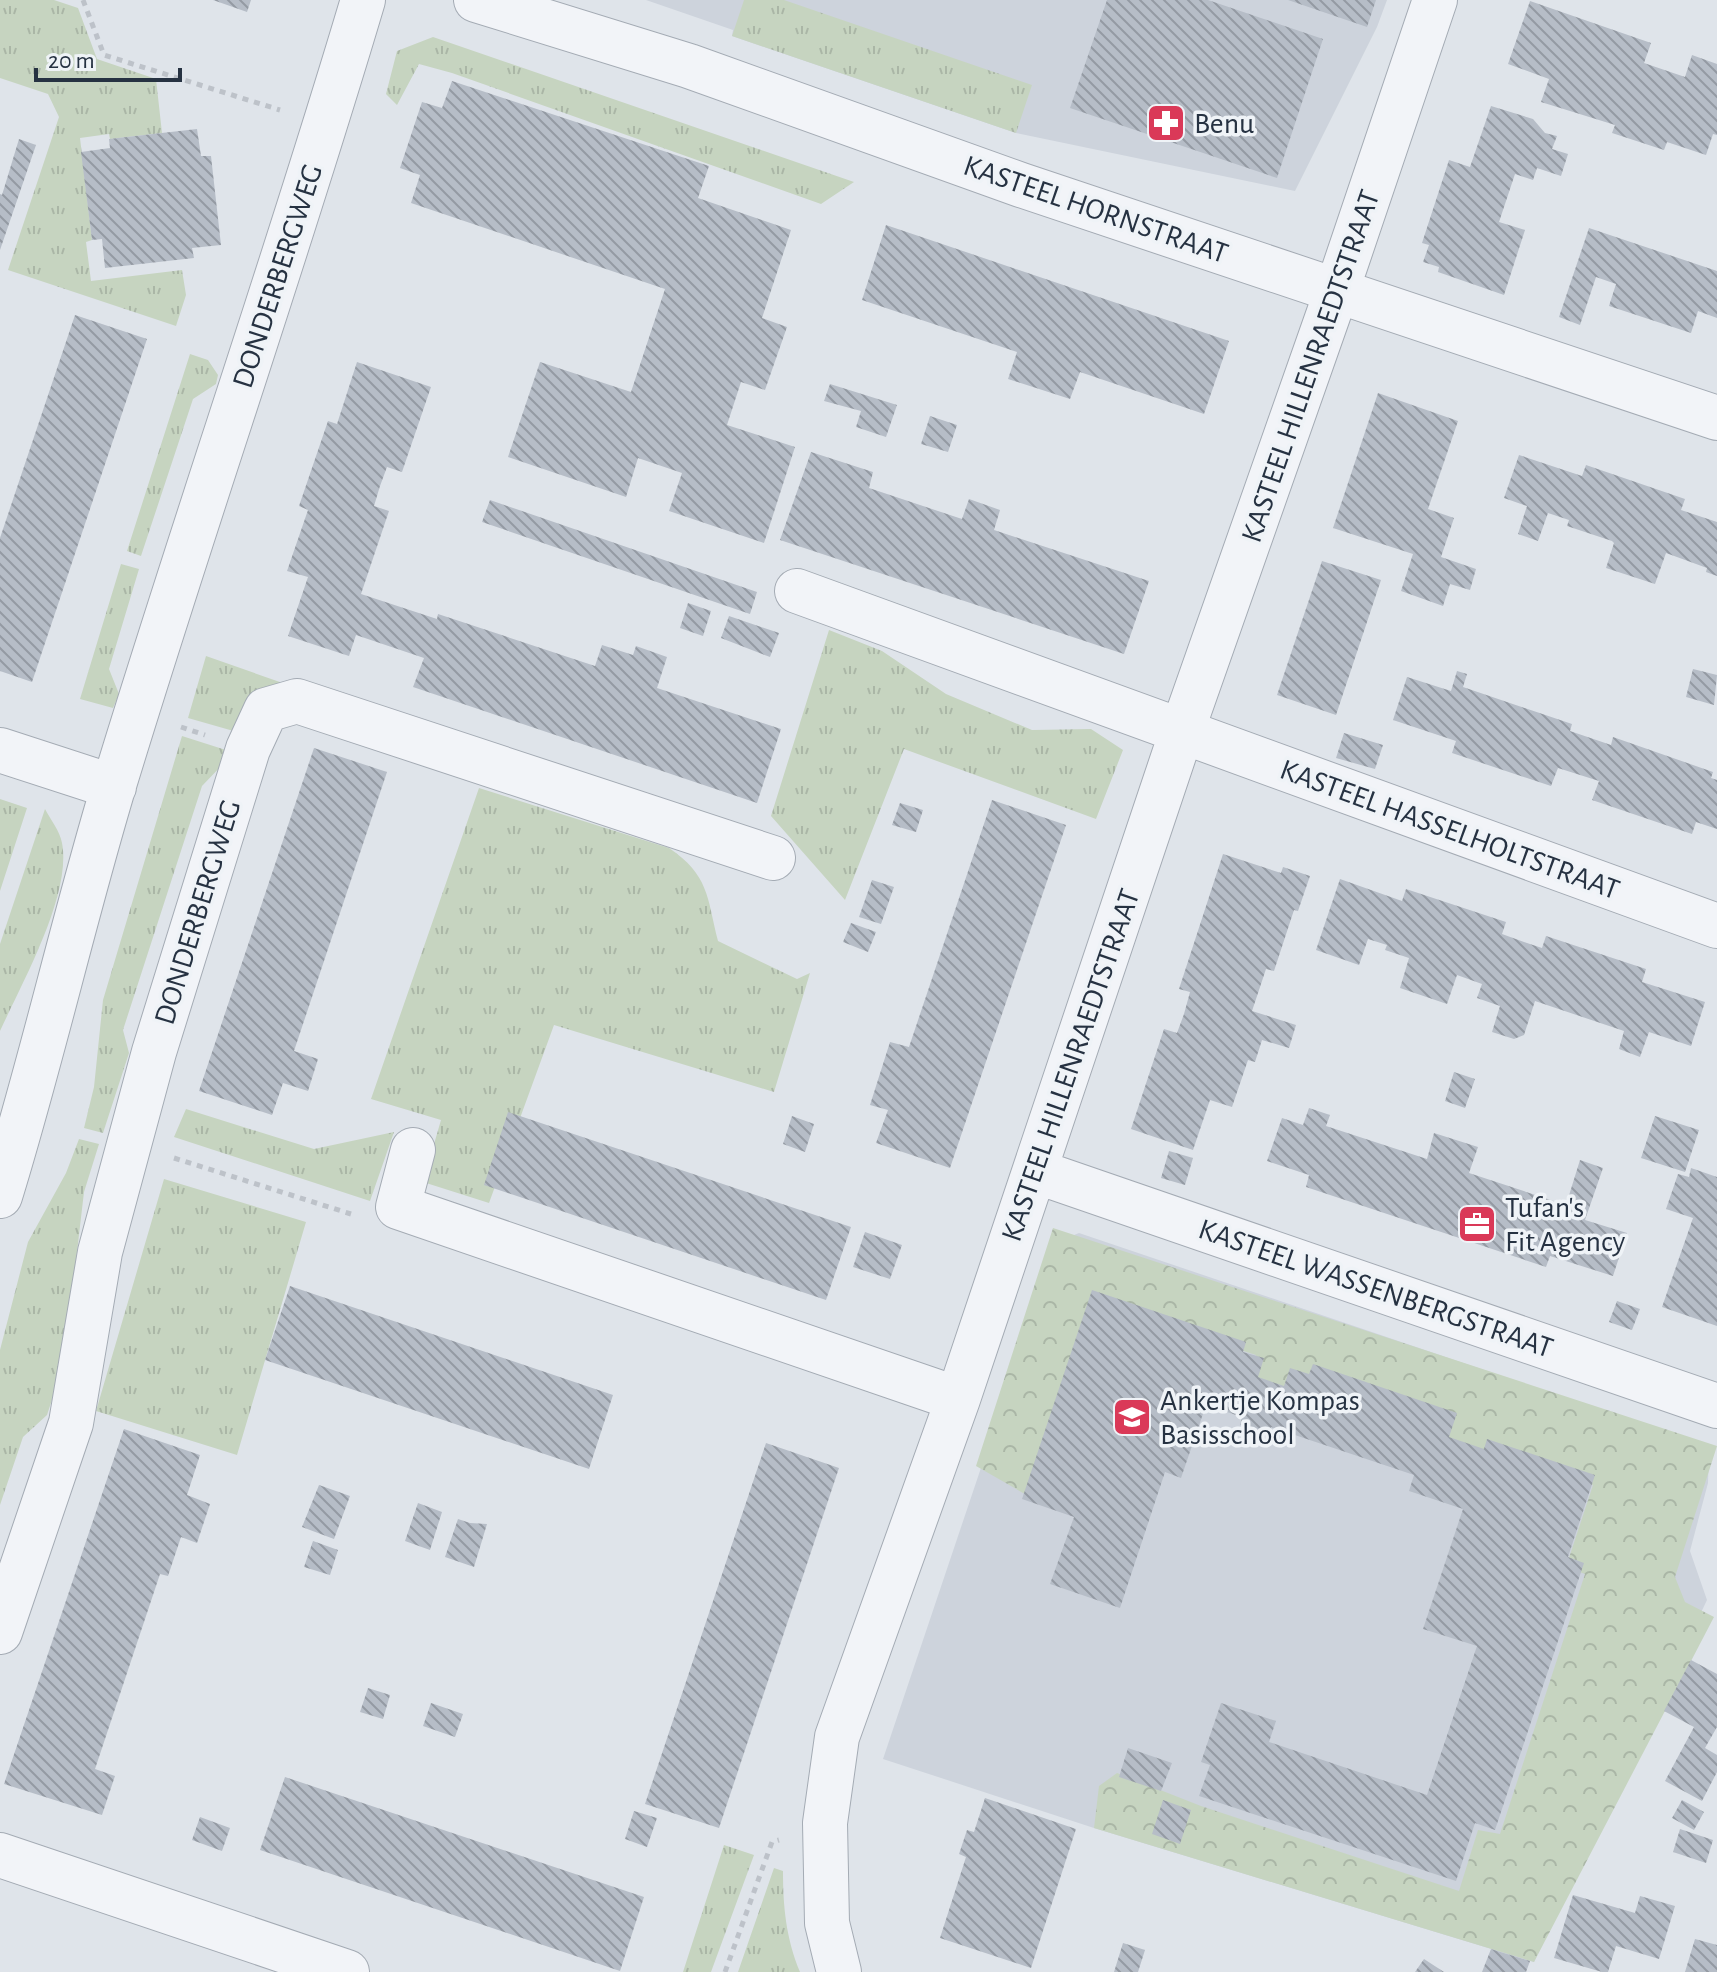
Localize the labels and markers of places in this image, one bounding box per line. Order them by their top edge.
pharmacy icon: Benu [1145,102,1187,144]
place label: Benu [1194,109,1254,139]
place label: Tufan's Fit Agency [1505,1193,1626,1257]
office icon: Tufan's Fit Agency [1456,1203,1498,1245]
place label: Ankertje Kompas Basisschool [1160,1386,1360,1450]
school or university icon: Ankertje Kompas Basisschool [1111,1396,1153,1438]

